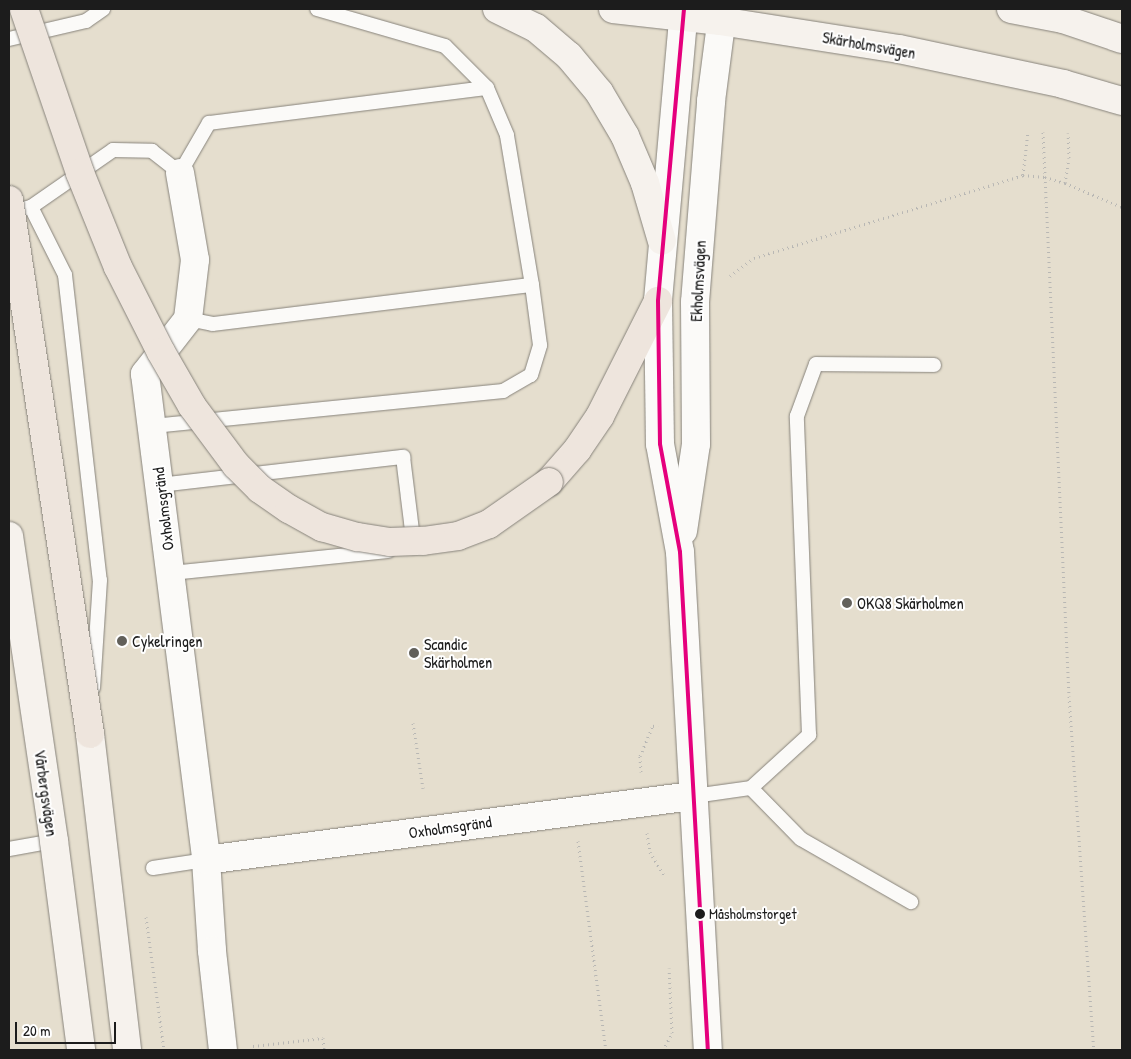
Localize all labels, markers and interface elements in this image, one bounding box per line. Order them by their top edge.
street label: Skärholmsvägen [821,27,917,63]
street label: Ekholmsvägen [686,240,710,322]
street label: Oxholmsgränd [148,466,178,552]
place label: OKQ8 Skärholmen [857,593,964,613]
marker: OKQ8 Skärholmen [841,597,853,609]
place label: Cykelringen [132,631,202,651]
place label: Scandic Skärholmen [424,634,492,672]
marker: Cykelringen [116,635,128,647]
marker: Scandic Skärholmen [408,647,420,659]
street label: Vårbergsvägen [30,748,62,838]
street label: Oxholmsgränd [407,812,493,842]
place label: Måsholmstorget [709,905,797,923]
marker: Måsholmstorget [695,909,705,919]
scale bar [18,1012,119,1044]
text: 20 m [23,1020,50,1041]

